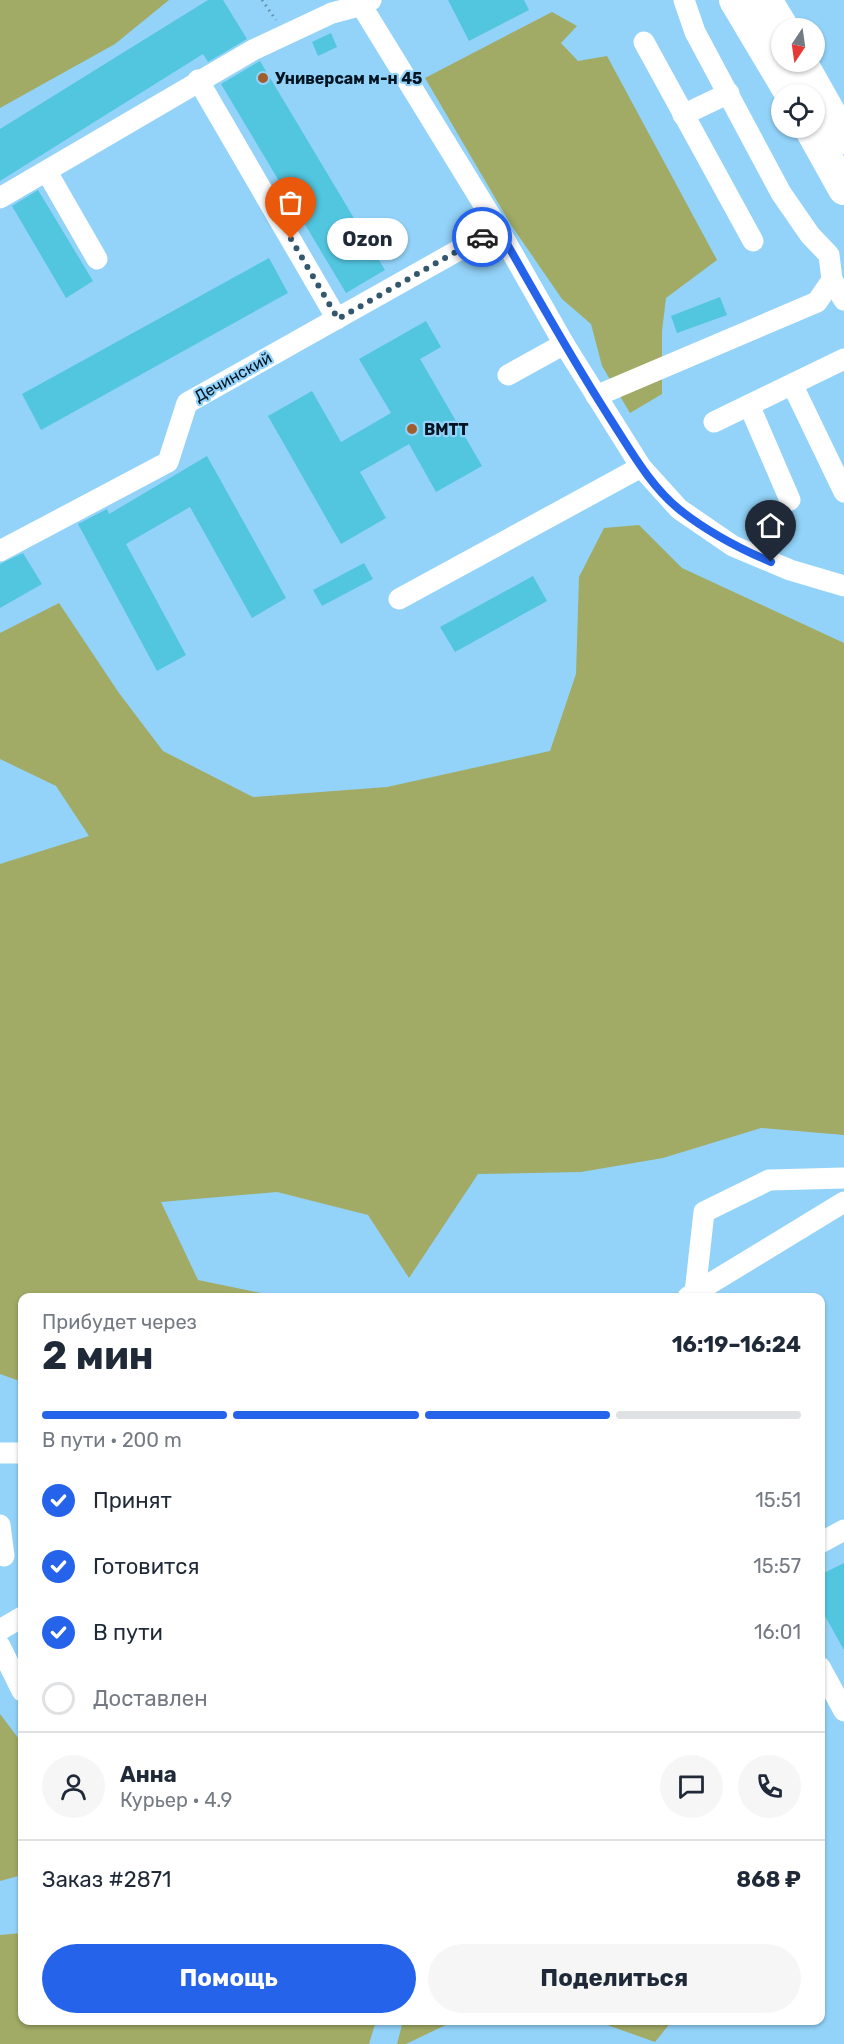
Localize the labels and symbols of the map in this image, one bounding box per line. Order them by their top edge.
north arrow [771,18,825,72]
place label: Универсам м-н 45 [275,69,422,88]
marker: Универсам м-н 45 [256,71,270,85]
pin [265,177,316,239]
courier [452,207,512,267]
callout: Ozon [327,218,408,260]
street label: Дечинский [191,348,275,406]
place label: ВМТТ [424,420,469,439]
marker: ВМТТ [405,422,419,436]
pin [745,500,796,562]

